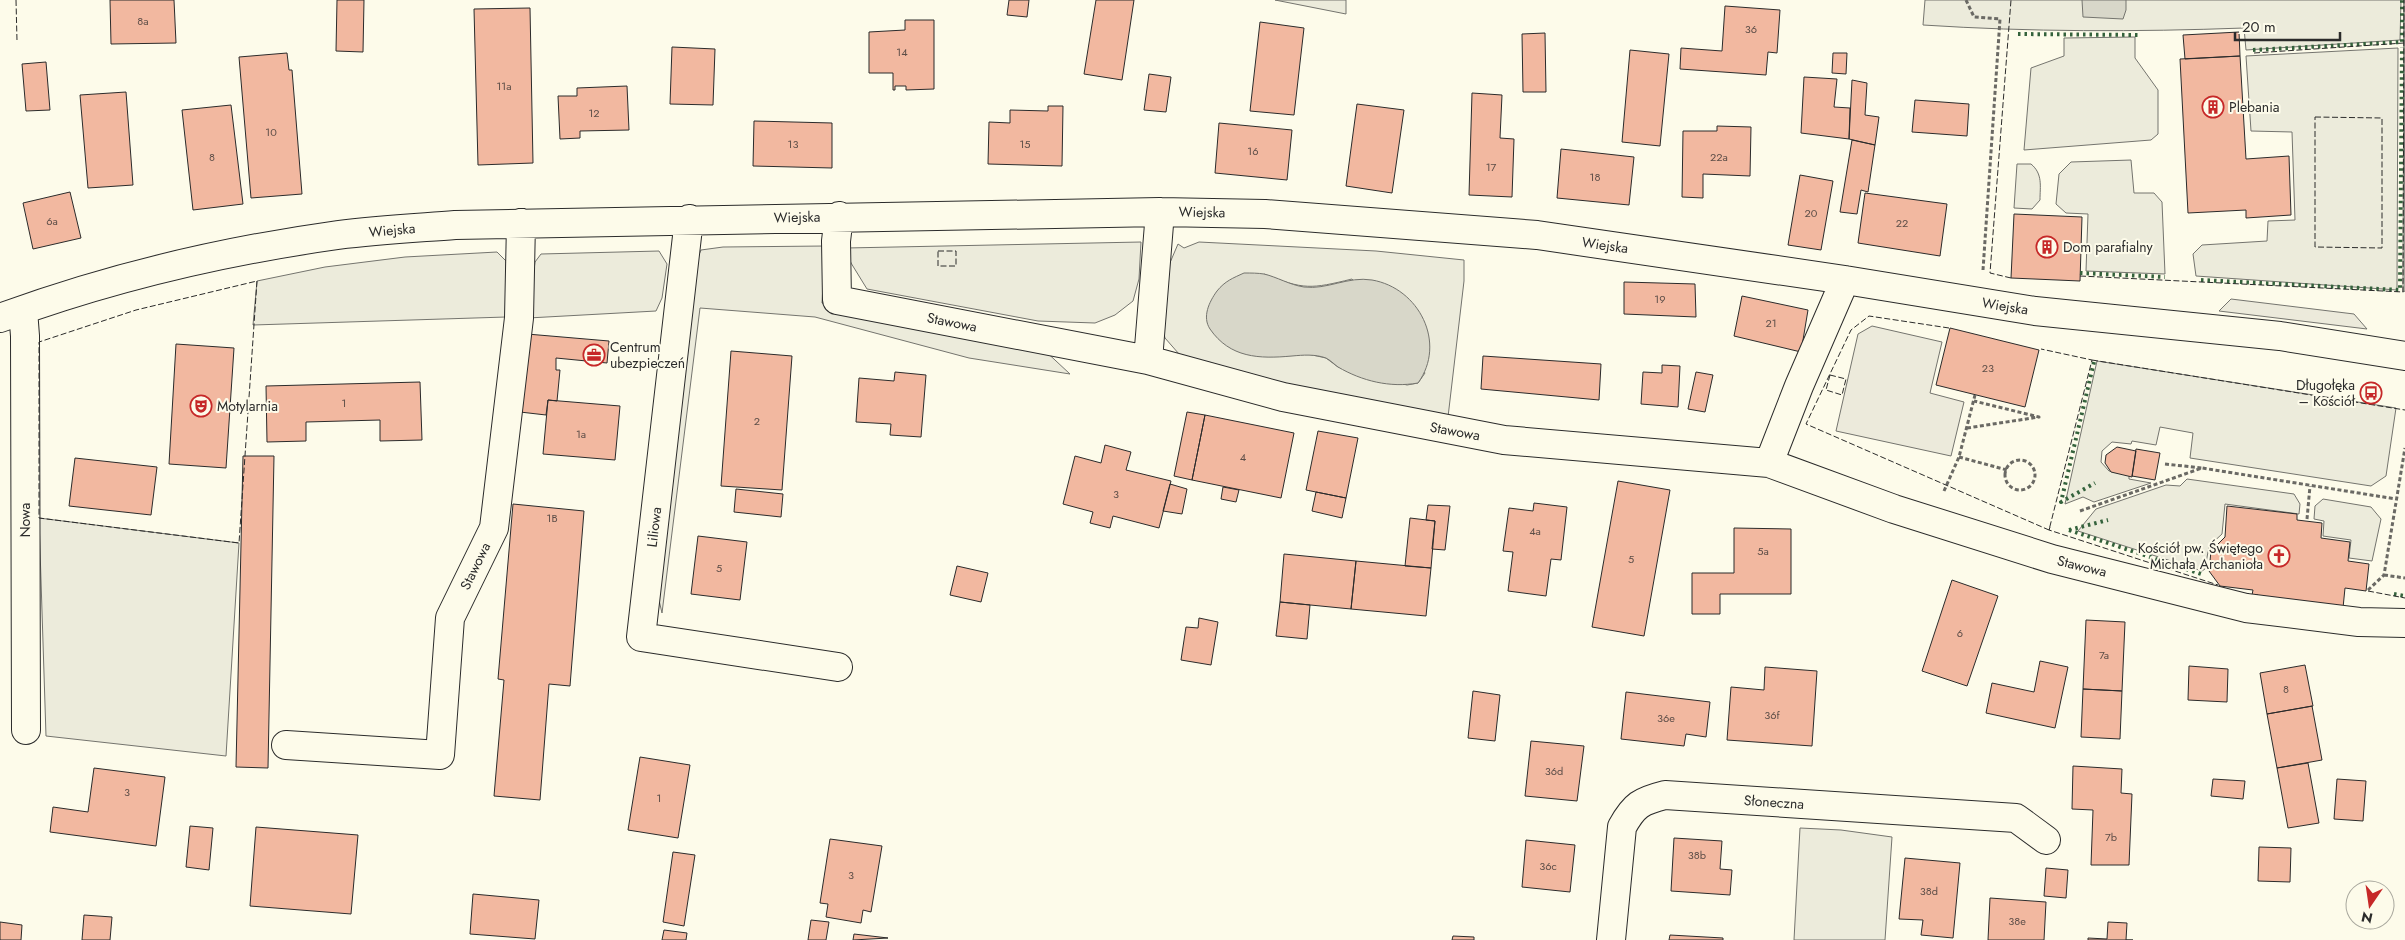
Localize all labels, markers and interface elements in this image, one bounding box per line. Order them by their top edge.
scale bar [2235,10,2340,42]
house number: 8a [137,13,149,29]
text: 20 m [2242,16,2276,38]
house number: 36 [1745,21,1757,37]
house number: 14 [896,44,908,60]
house number: 11a [496,78,512,94]
building icon: Plebania [2201,95,2225,119]
place label: Plebania [2229,97,2280,117]
house number: 12 [588,105,600,121]
house number: 10 [265,124,277,140]
house number: 13 [788,136,798,152]
house number: 15 [1019,136,1031,152]
house number: 16 [1247,143,1259,159]
house number: 8 [209,149,215,165]
house number: 22a [1710,149,1728,165]
house number: 17 [1486,159,1497,175]
house number: 18 [1590,169,1600,185]
street label: Wiejska [1178,202,1226,222]
house number: 20 [1805,205,1818,221]
street label: Wiejska [773,207,821,227]
house number: 6a [46,213,58,229]
house number: 22 [1896,215,1908,231]
street label: Wiejska [368,218,416,242]
street label: Wiejska [1580,232,1630,258]
building icon: Dom parafialny [2035,235,2059,259]
place label: Dom parafialny [2063,237,2153,257]
house number: 19 [1654,291,1666,307]
street label: Wiejska [1980,292,2030,320]
street label: Stawowa [925,307,979,337]
house number: 21 [1765,315,1777,331]
place label: Centrum ubezpieczeń [610,337,685,373]
office icon: Centrum ubezpieczeń [582,343,606,367]
house number: 23 [1982,360,1994,376]
place label: Długołęka – Kościół [2296,375,2356,411]
bus stop icon: Długołęka – Kościół [2359,381,2383,405]
theatre icon: Motylarnia [189,394,213,418]
house number: 1 [342,395,346,411]
place label: Motylarnia [217,396,278,416]
house number: 2 [754,413,760,429]
street label: Stawowa [1428,417,1482,445]
house number: 1a [576,426,586,442]
house number: 4 [1240,449,1247,465]
house number: 3 [1113,486,1119,502]
street label: Nowa [15,503,35,537]
street label: Liliowa [642,506,666,548]
house number: 1B [546,510,558,526]
house number: 4a [1529,523,1541,539]
place label: Kościół pw. Świętego Michała Archanioła [2138,538,2263,574]
street label: Stawowa [455,539,495,593]
house number: 5a [1757,543,1769,559]
church icon: Kościół pw. Świętego Michała Archanioła [2267,544,2291,568]
street label: Stawowa [2055,550,2109,582]
house number: 5 [1628,551,1634,567]
house number: 5 [716,560,722,576]
house number: 6 [1957,625,1963,641]
house number: 7a [2099,647,2109,663]
house number: 8 [2283,681,2289,697]
house number: 36f [1764,707,1781,723]
house number: 36e [1657,710,1675,726]
house number: 36d [1545,763,1563,779]
house number: 3 [124,784,130,800]
house number: 1 [657,790,661,806]
street label: Słoneczna [1743,790,1805,814]
house number: 7b [2105,829,2117,845]
house number: 38b [1688,847,1706,863]
house number: 36c [1539,858,1557,874]
house number: 3 [848,867,854,883]
north arrow [2345,880,2395,930]
house number: 38d [1920,883,1938,899]
text: N [2359,907,2375,929]
house number: 38e [2008,913,2026,929]

